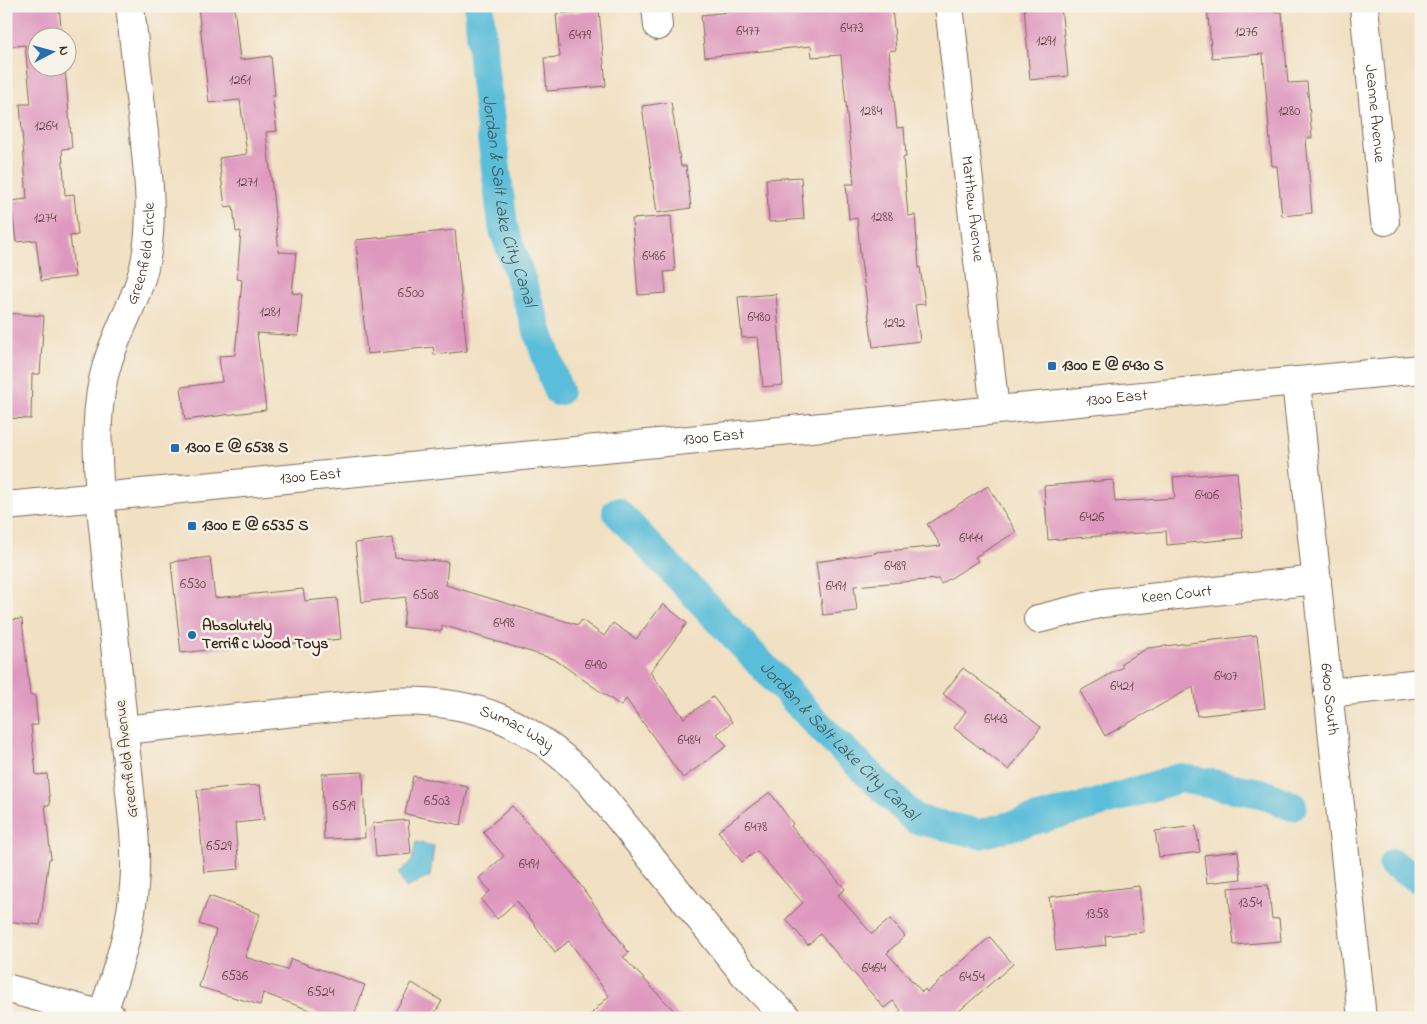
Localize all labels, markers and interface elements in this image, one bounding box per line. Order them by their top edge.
house number: 6473 [840,18,864,39]
house number: 6477 [736,21,760,42]
house number: 1276 [1234,22,1258,43]
house number: 6479 [569,25,592,46]
north arrow [28,28,78,78]
house number: 1291 [1036,31,1057,52]
text: N [53,45,74,57]
street label: Jeanne Avenue [1358,63,1391,164]
house number: 1261 [229,70,252,91]
water label: Jordan & Salt Lake City Canal [474,94,543,313]
house number: 1284 [860,101,882,122]
house number: 1280 [1278,101,1300,122]
house number: 1264 [34,116,58,137]
street label: Matthew Avenue [954,155,990,264]
house number: 1271 [236,172,258,193]
street label: Greenfield Circle [120,201,162,309]
house number: 1288 [871,207,893,228]
house number: 1274 [34,208,57,229]
house number: 6486 [642,246,666,267]
house number: 6500 [398,283,424,304]
house number: 1281 [259,302,281,323]
house number: 6480 [747,307,771,328]
house number: 1292 [883,313,905,334]
place label: 1300 E @ 6430 S [1062,354,1164,378]
marker: 1300 E @ 6430 S [1046,360,1058,372]
street label: 1300 East [1085,383,1149,413]
street label: 1300 East [682,423,746,452]
place label: 1300 E @ 6538 S [185,436,288,460]
marker: 1300 E @ 6538 S [169,442,181,454]
street label: 1300 East [279,462,343,491]
house number: 6406 [1195,485,1219,506]
house number: 6426 [1079,507,1105,528]
place label: 1300 E @ 6535 S [202,514,308,538]
marker: 1300 E @ 6535 S [186,520,198,532]
house number: 6444 [959,528,983,549]
house number: 6489 [884,556,906,577]
house number: 6530 [180,574,206,595]
house number: 6491 [826,576,847,597]
street label: Keen Court [1140,579,1214,611]
house number: 6508 [413,585,439,606]
house number: 6498 [493,613,515,634]
place label: Absolutely Terrific Wood Toys [202,614,328,657]
marker: Absolutely Terrific Wood Toys [186,629,198,641]
house number: 6490 [585,655,607,676]
water label: Jordan & Salt Lake City Canal [752,656,925,829]
street label: 6400 South [1313,662,1345,736]
house number: 6407 [1214,666,1238,687]
house number: 6421 [1110,676,1134,697]
street label: Greenfield Avenue [109,698,145,819]
street label: Sumac Way [476,700,559,758]
house number: 6443 [984,709,1008,730]
house number: 6484 [678,730,701,751]
house number: 6503 [424,791,450,812]
house number: 6519 [333,796,356,817]
house number: 6478 [745,817,767,838]
house number: 6529 [206,836,232,857]
house number: 6491 [519,854,540,875]
house number: 1354 [1238,893,1262,914]
house number: 1358 [1085,904,1109,925]
house number: 6464 [862,958,886,979]
house number: 6536 [222,966,248,987]
house number: 6454 [959,967,985,988]
house number: 6524 [308,982,335,1003]

